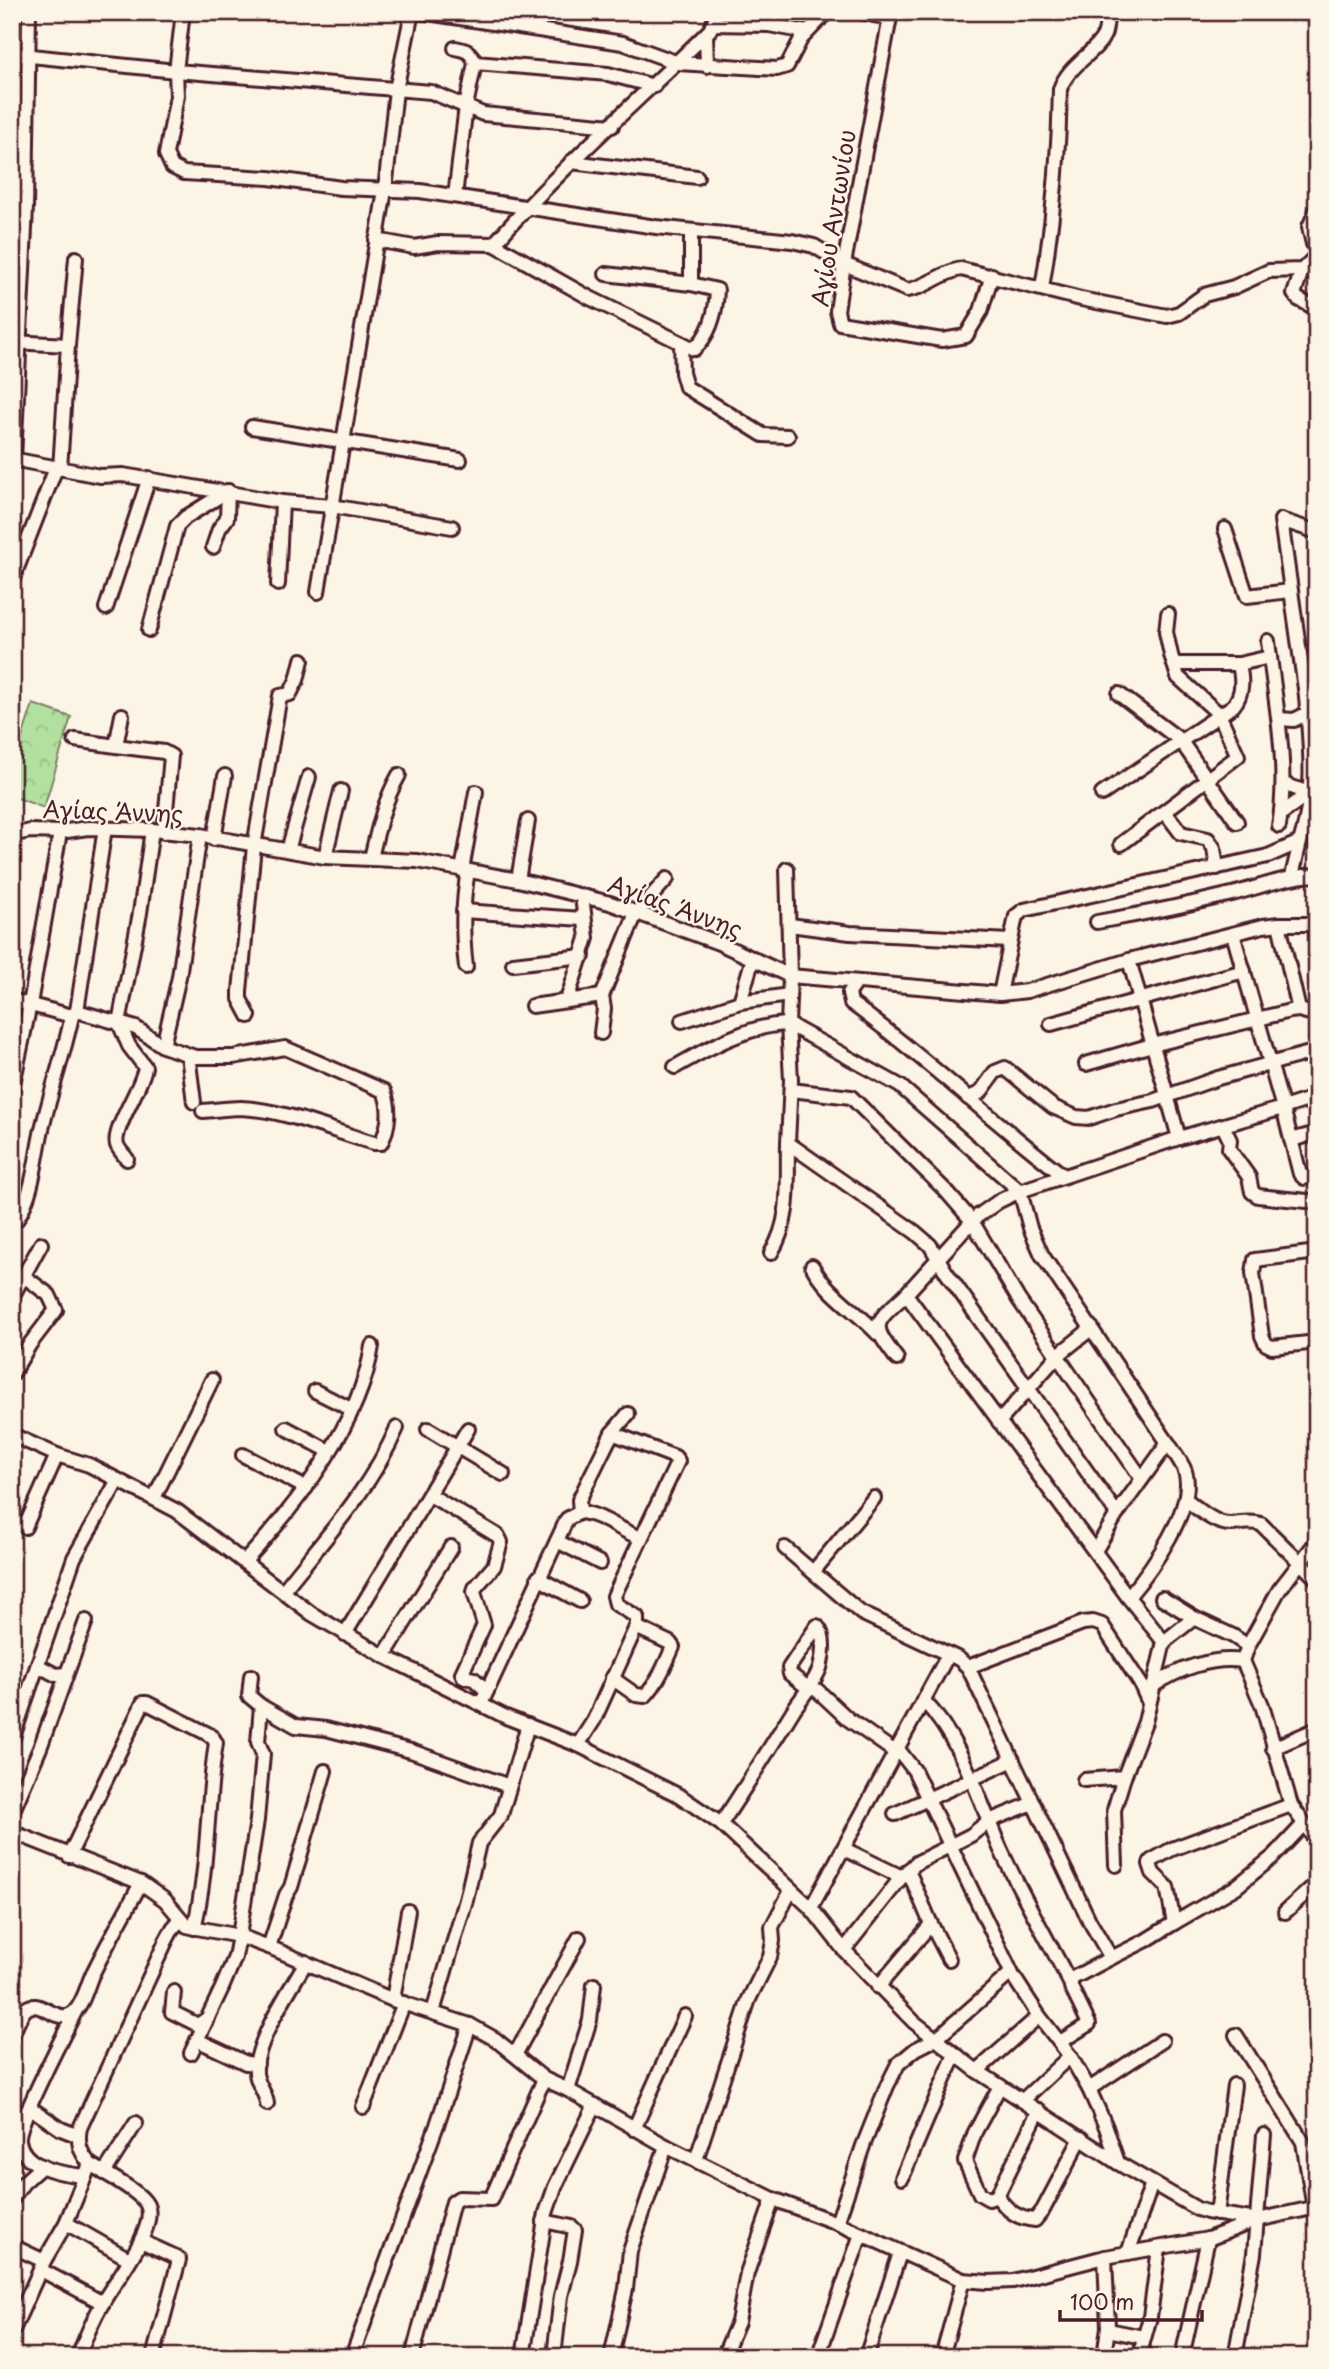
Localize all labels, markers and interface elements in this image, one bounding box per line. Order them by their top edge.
street label: Αγίου Αντωνίου [801,127,864,309]
street label: Αγίας Άννης [42,791,184,830]
street label: Αγίας Άννης [604,865,747,946]
scale bar [1060,2278,1201,2322]
text: 100 m [1070,2285,1134,2317]

